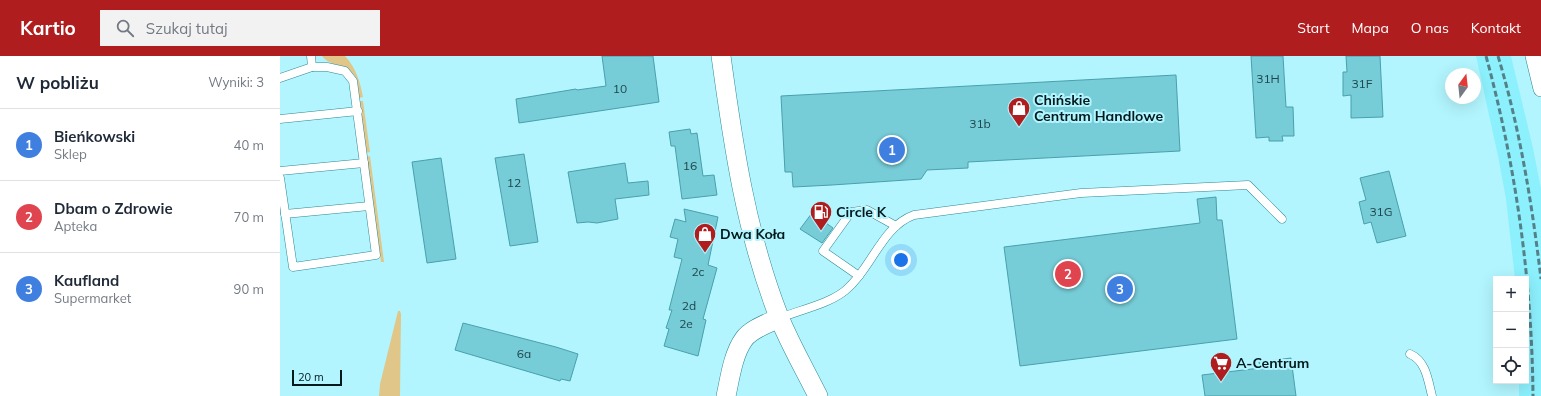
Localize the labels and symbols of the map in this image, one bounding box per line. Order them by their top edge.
north arrow [1445,68,1481,104]
house number: 31H [1256,71,1280,86]
house number: 31F [1351,76,1373,91]
house number: 10 [613,81,627,96]
place label: Chińskie Centrum Handlowe [1034,91,1163,125]
shop icon: Chińskie Centrum Handlowe [1006,95,1032,128]
house number: 31b [969,116,991,131]
pin: 1 [879,135,905,165]
house number: 16 [683,158,697,173]
house number: 12 [507,175,521,190]
fuel station icon: Circle K [808,199,834,232]
place label: Circle K [836,203,887,221]
house number: 31G [1369,204,1393,219]
shop icon: Dwa Koła [692,221,718,254]
place label: Dwa Koła [720,225,785,243]
your location [891,250,911,270]
pin: 2 [1055,259,1081,289]
house number: 2c [691,264,705,279]
pin: 3 [1107,274,1133,304]
house number: 2d [682,298,696,313]
house number: 2e [679,316,693,331]
house number: 6a [517,346,531,361]
supermarket icon: A-Centrum [1208,350,1234,383]
place label: A-Centrum [1236,354,1309,372]
scale bar [292,368,342,387]

